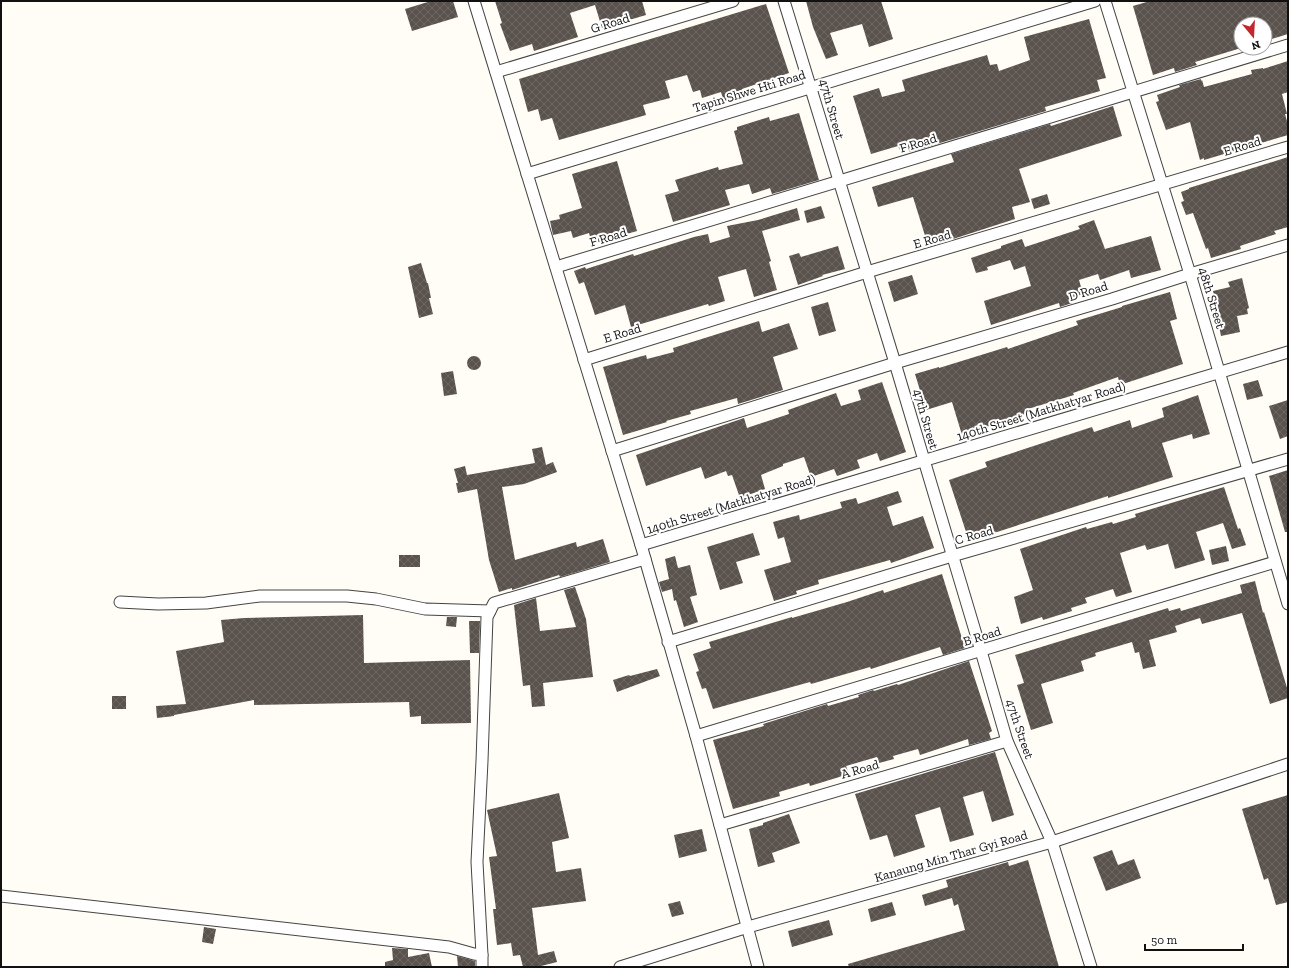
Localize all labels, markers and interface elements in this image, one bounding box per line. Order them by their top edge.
street label: G Road [589,10,631,36]
north arrow [1233,16,1273,56]
text: N [1249,38,1262,53]
street label: Tapin Shwe Hti Road [691,67,807,115]
street label: 47th Street [816,77,848,141]
street label: F Road [898,130,938,156]
street label: E Road [1221,133,1263,159]
street label: F Road [588,224,628,250]
street label: E Road [911,226,953,252]
street label: 48th Street [1196,266,1228,331]
street label: D Road [1067,278,1109,304]
street label: E Road [601,320,643,346]
street label: 140th Street (Matkhatyar Road) [955,378,1127,444]
street label: 47th Street [910,387,942,451]
street label: 140th Street (Matkhatyar Road) [645,471,817,537]
street label: C Road [953,522,995,548]
street label: B Road [961,623,1003,649]
street label: 47th Street [1003,697,1037,761]
street label: A Road [839,756,881,782]
street label: Kanaung Min Thar Gyi Road [873,827,1029,885]
scale bar [1145,926,1243,952]
text: 50 m [1151,933,1178,947]

